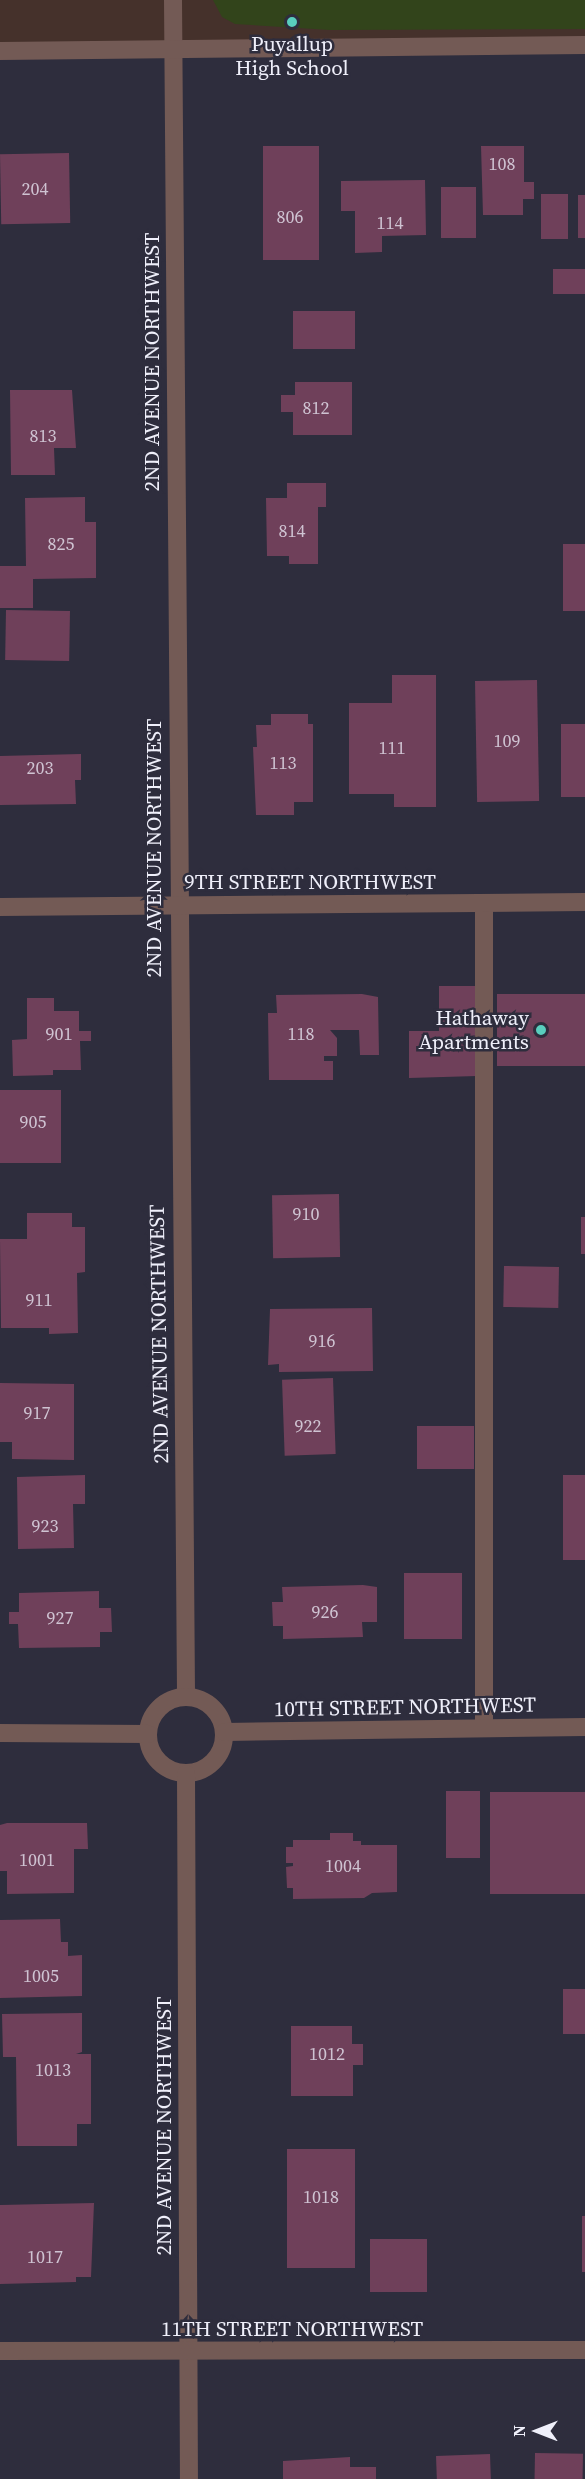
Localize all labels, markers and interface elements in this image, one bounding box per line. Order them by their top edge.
marker: Puyallup High School [285,15,299,29]
place label: Puyallup High School [235,31,349,81]
house number: 108 [489,153,515,175]
house number: 204 [22,178,48,200]
house number: 806 [277,206,303,228]
house number: 114 [377,212,403,234]
street label: 2ND AVENUE NORTHWEST [139,232,165,492]
house number: 812 [303,397,329,419]
house number: 813 [30,425,56,447]
house number: 814 [279,520,305,542]
house number: 825 [48,533,74,555]
street label: 2ND AVENUE NORTHWEST [141,718,167,978]
house number: 109 [494,730,520,752]
house number: 111 [379,737,405,759]
house number: 113 [270,752,296,774]
house number: 203 [27,757,53,779]
street label: 9TH STREET NORTHWEST [184,869,436,895]
place label: Hathaway Apartments [419,1005,529,1055]
house number: 901 [46,1023,72,1045]
house number: 118 [288,1023,314,1045]
marker: Hathaway Apartments [534,1023,548,1037]
house number: 905 [20,1111,46,1133]
house number: 910 [293,1203,319,1225]
street label: 2ND AVENUE NORTHWEST [144,1204,174,1464]
house number: 911 [26,1289,52,1311]
house number: 916 [309,1330,335,1352]
house number: 917 [24,1402,50,1424]
house number: 922 [295,1415,321,1437]
house number: 923 [32,1515,58,1537]
house number: 926 [312,1601,338,1623]
house number: 927 [47,1607,73,1629]
street label: 10TH STREET NORTHWEST [273,1692,537,1722]
house number: 1001 [19,1849,55,1871]
house number: 1004 [325,1855,361,1877]
house number: 1005 [23,1965,59,1987]
street label: 2ND AVENUE NORTHWEST [151,1996,177,2256]
house number: 1012 [309,2043,345,2065]
house number: 1013 [35,2059,71,2081]
house number: 1018 [303,2186,339,2208]
house number: 1017 [27,2246,63,2268]
street label: 11TH STREET NORTHWEST [161,2316,423,2342]
north arrow [507,2401,567,2461]
text: N [508,2425,530,2437]

